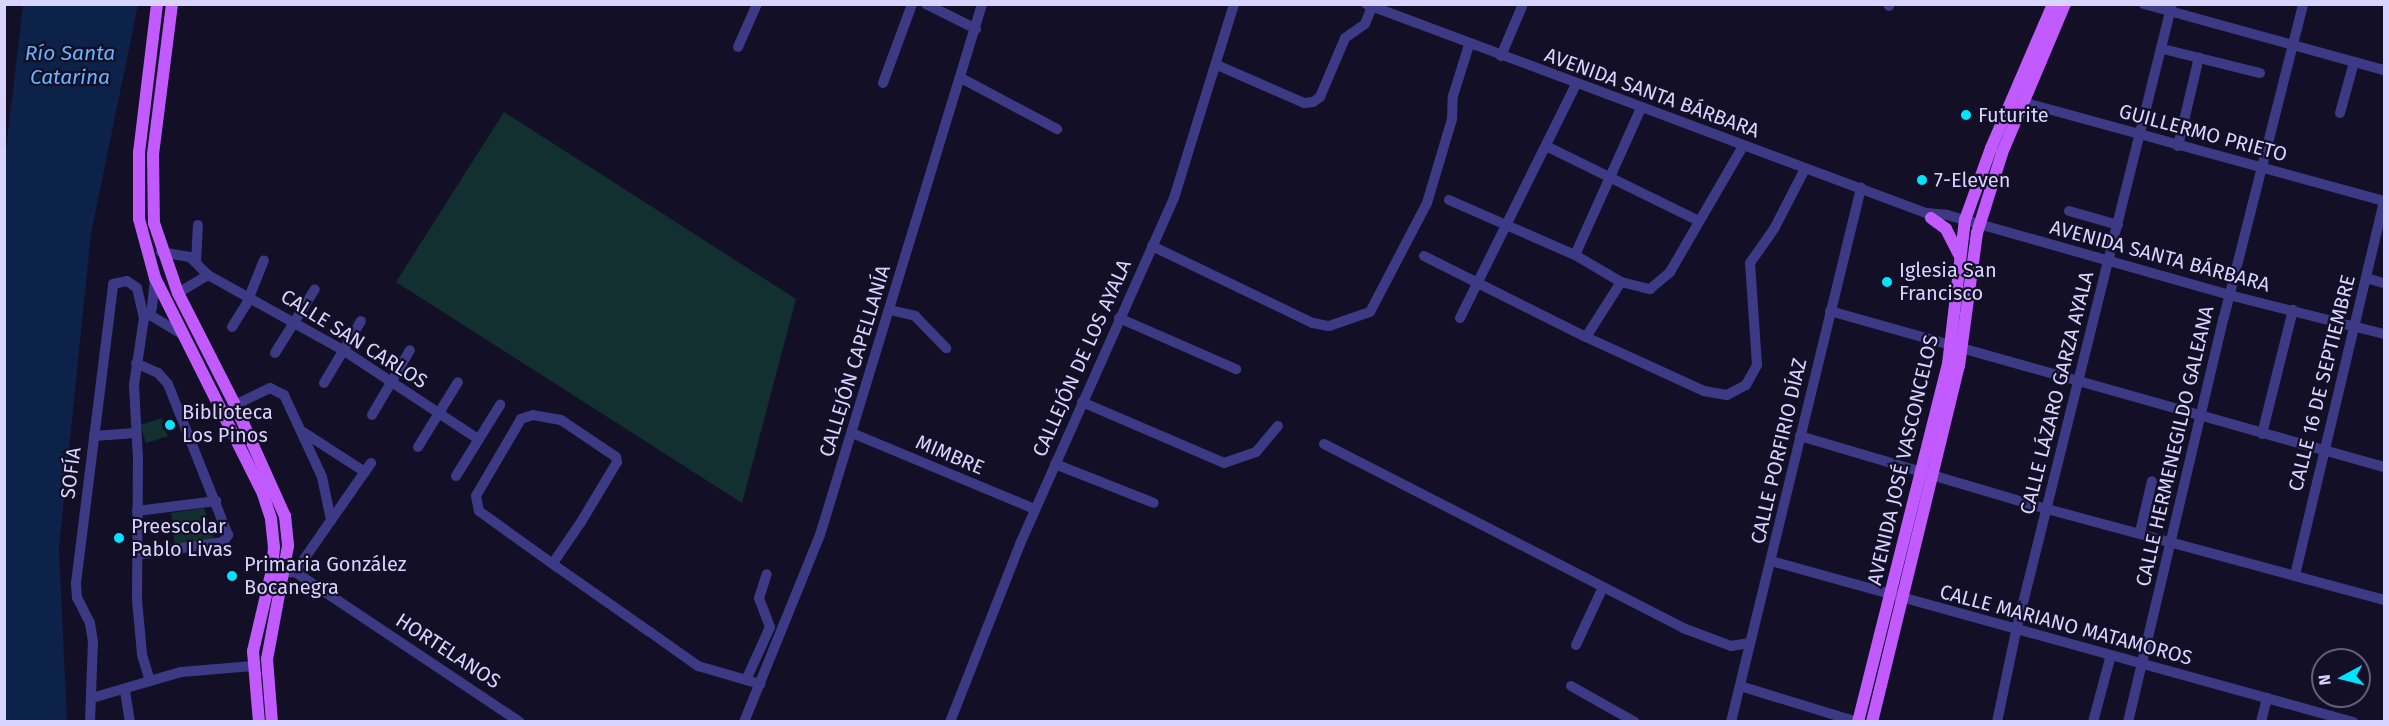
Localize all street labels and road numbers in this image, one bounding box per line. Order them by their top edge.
street label: AVENIDA SANTA BÁRBARA [1541,43,1763,143]
street label: GUILLERMO PRIETO [2116,99,2290,167]
street label: AVENIDA SANTA BÁRBARA [2047,215,2273,297]
street label: CALLEJÓN DE LOS AYALA [1028,256,1136,460]
street label: CALLEJÓN CAPELLANÍA [814,262,896,460]
street label: CALLE LÁZARO GARZA AYALA [2015,269,2099,517]
street label: CALLE 16 DE SEPTIEMBRE [2283,272,2361,494]
street label: CALLE SAN CARLOS [276,284,432,394]
street label: CALLE HERMENEGILDO GALEANA [2131,303,2219,589]
street label: AVENIDA JOSÉ VASCONCELOS [1863,333,1943,587]
street label: CALLE PORFIRIO DÍAZ [1746,356,1812,546]
street label: MIMBRE [912,430,988,480]
street label: SOFÍA [56,446,86,500]
street label: CALLE MARIANO MATAMOROS [1937,580,2195,670]
street label: HORTELANOS [391,608,505,694]

